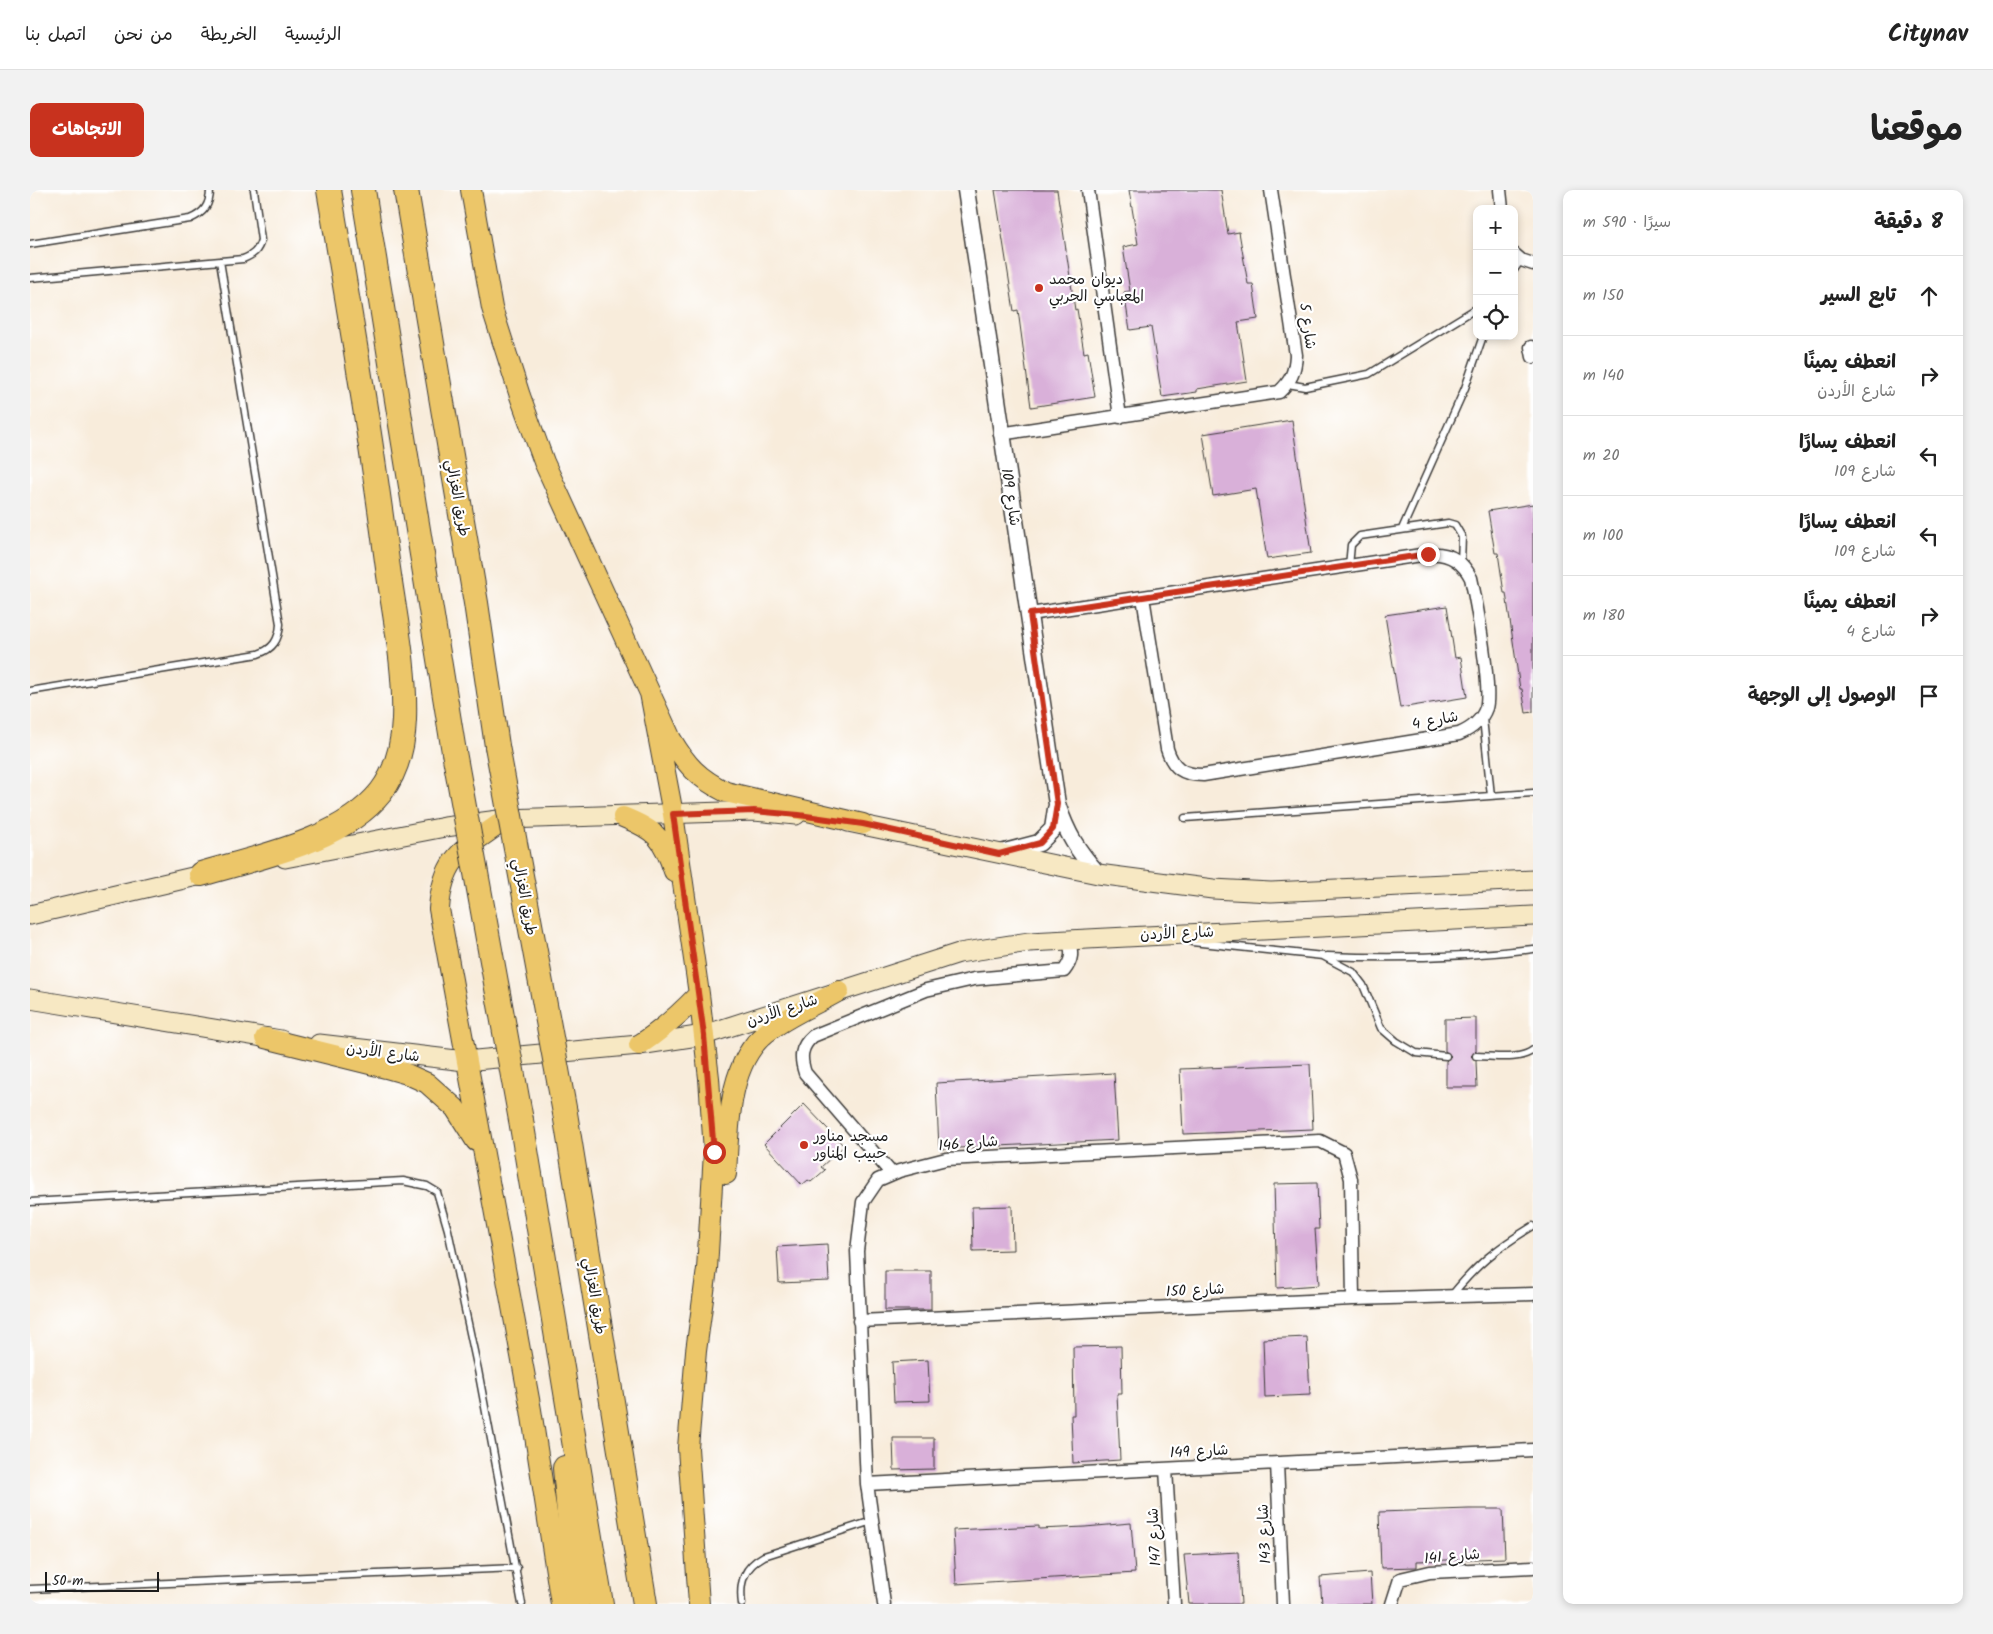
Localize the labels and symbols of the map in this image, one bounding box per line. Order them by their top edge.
place label: ديوان محمد المعباسي الحربي [1049,268,1144,309]
marker: ديوان محمد المعباسي الحربي [1033,282,1045,294]
street label: شارع 5 [1292,301,1322,351]
street label: طريق الغزالي [438,458,476,539]
street label: شارع 109 [994,467,1026,528]
route end [1417,543,1440,566]
street label: شارع 4 [1410,705,1460,737]
street label: طريق الغزالي [505,857,543,938]
street label: شارع الأردن [1140,921,1214,947]
street label: شارع الأردن [744,988,821,1034]
street label: شارع الأردن [345,1037,421,1069]
place label: مسجد مناور حبيب المناور [813,1125,889,1166]
street label: شارع 146 [937,1129,999,1159]
marker: مسجد مناور حبيب المناور [798,1139,810,1151]
route start [703,1141,726,1164]
street label: طريق الغزالي [576,1256,612,1336]
street label: شارع 150 [1165,1277,1225,1305]
street label: شارع 149 [1169,1438,1229,1466]
street label: شارع 143 [1251,1503,1279,1565]
street label: شارع 147 [1141,1507,1169,1567]
street label: شارع 141 [1423,1543,1481,1571]
scale bar [45,1569,159,1592]

